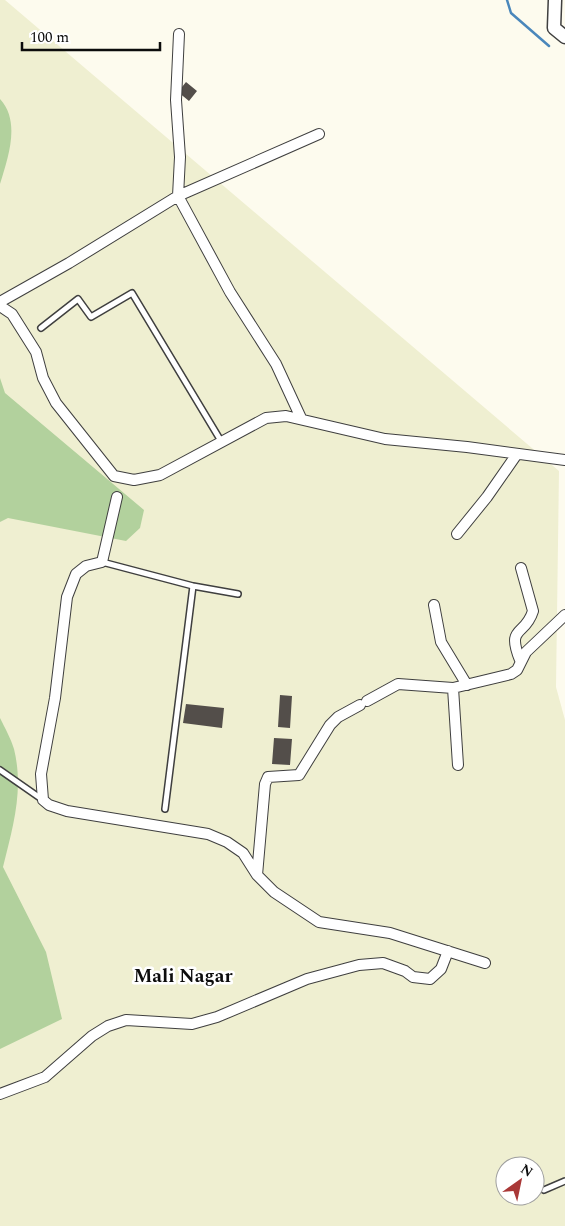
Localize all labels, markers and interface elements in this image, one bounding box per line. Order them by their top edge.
scale bar [22,20,160,52]
text: 100 m [30,26,69,49]
district label: Mali Nagar [133,962,234,991]
north arrow [495,1156,545,1206]
text: N [516,1159,537,1182]

